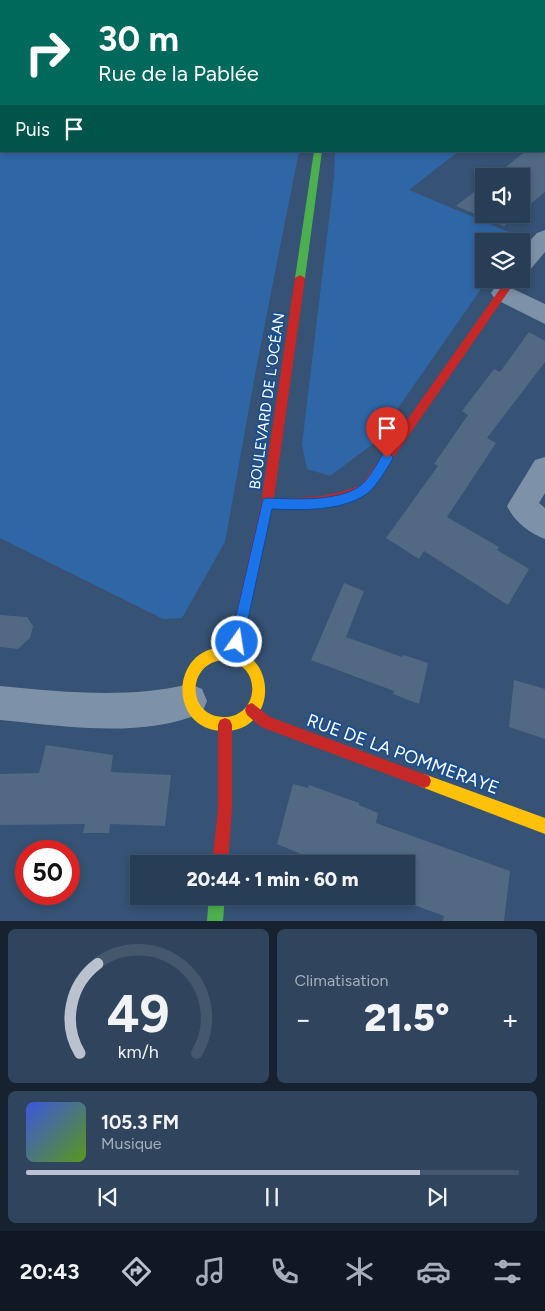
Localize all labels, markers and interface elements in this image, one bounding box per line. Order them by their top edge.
text: 30 m [98,18,179,60]
icon: right [15,20,80,85]
text: Rue de la Pablée [98,60,259,87]
icon: arrive [60,115,88,143]
text: Puis [15,118,50,141]
map controls [475,168,530,288]
button: sound [475,168,530,223]
button: layers [475,233,530,288]
street label: BOULEVARD DE L'OCÉAN [246,312,288,490]
pin [366,407,408,458]
icon: arrive [373,414,401,442]
position arrow [210,615,262,667]
street label: RUE DE LA POMMERAYE [304,709,502,799]
speed limit sign: 50 [15,840,80,905]
text: 20:44 · 1 min · 60 m [187,868,358,891]
text: Climatisation [295,971,388,990]
text: 49 [107,983,170,1045]
text: 21.5° [364,995,449,1041]
text: − [295,1002,312,1036]
text: + [502,1002,519,1036]
text: km/h [118,1041,159,1062]
text: 105.3 FM [101,1111,179,1134]
text: Musique [101,1134,162,1153]
icon: previous [94,1183,122,1211]
icon: pause [258,1183,286,1211]
icon: next [423,1183,451,1211]
icon: directions [119,1254,154,1289]
icon: music [193,1254,228,1289]
icon: phone [267,1254,302,1289]
icon: climate [342,1254,377,1289]
icon: car [416,1254,451,1289]
icon: filters [490,1254,525,1289]
text: 20:43 [20,1258,79,1285]

